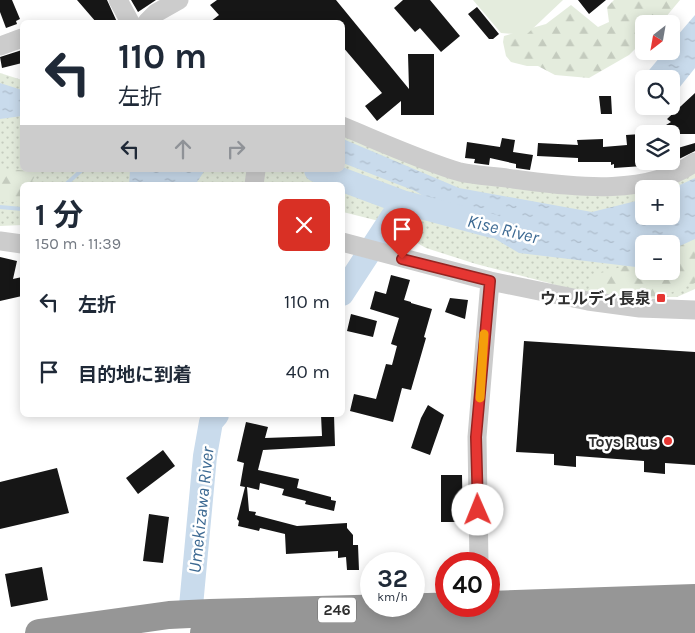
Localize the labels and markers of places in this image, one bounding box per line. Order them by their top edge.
pin [381,208,423,259]
place label: ウェルディ長泉 [540,289,651,308]
marker: ウェルディ長泉 [655,292,667,304]
place label: Toys R us [589,432,658,451]
marker: Toys R us [662,435,674,447]

